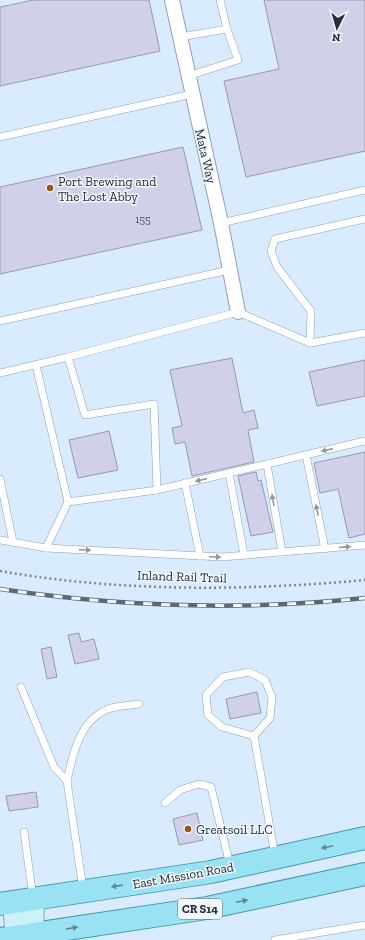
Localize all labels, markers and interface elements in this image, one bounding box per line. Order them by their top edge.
north arrow [317,8,357,48]
text: N [331,31,341,44]
street label: Mata Way [192,127,219,185]
place label: Port Brewing and The Lost Abby [58,174,156,204]
marker: Port Brewing and The Lost Abby [45,183,55,193]
house number: 155 [135,213,151,226]
one-way arrow [321,447,333,453]
one-way arrow [194,477,207,483]
one-way arrow [270,494,276,506]
one-way arrow [314,504,320,517]
one-way arrow [339,544,351,550]
one-way arrow [79,547,92,553]
one-way arrow [209,553,221,560]
street label: Inland Rail Trail [137,567,228,586]
place label: Greatsoil LLC [196,822,273,837]
marker: Greatsoil LLC [183,824,193,834]
one-way arrow [321,844,333,850]
street label: East Mission Road [131,859,235,892]
one-way arrow [111,883,123,889]
one-way arrow [236,897,248,903]
road number: CR S14 [178,899,222,919]
one-way arrow [66,925,78,931]

